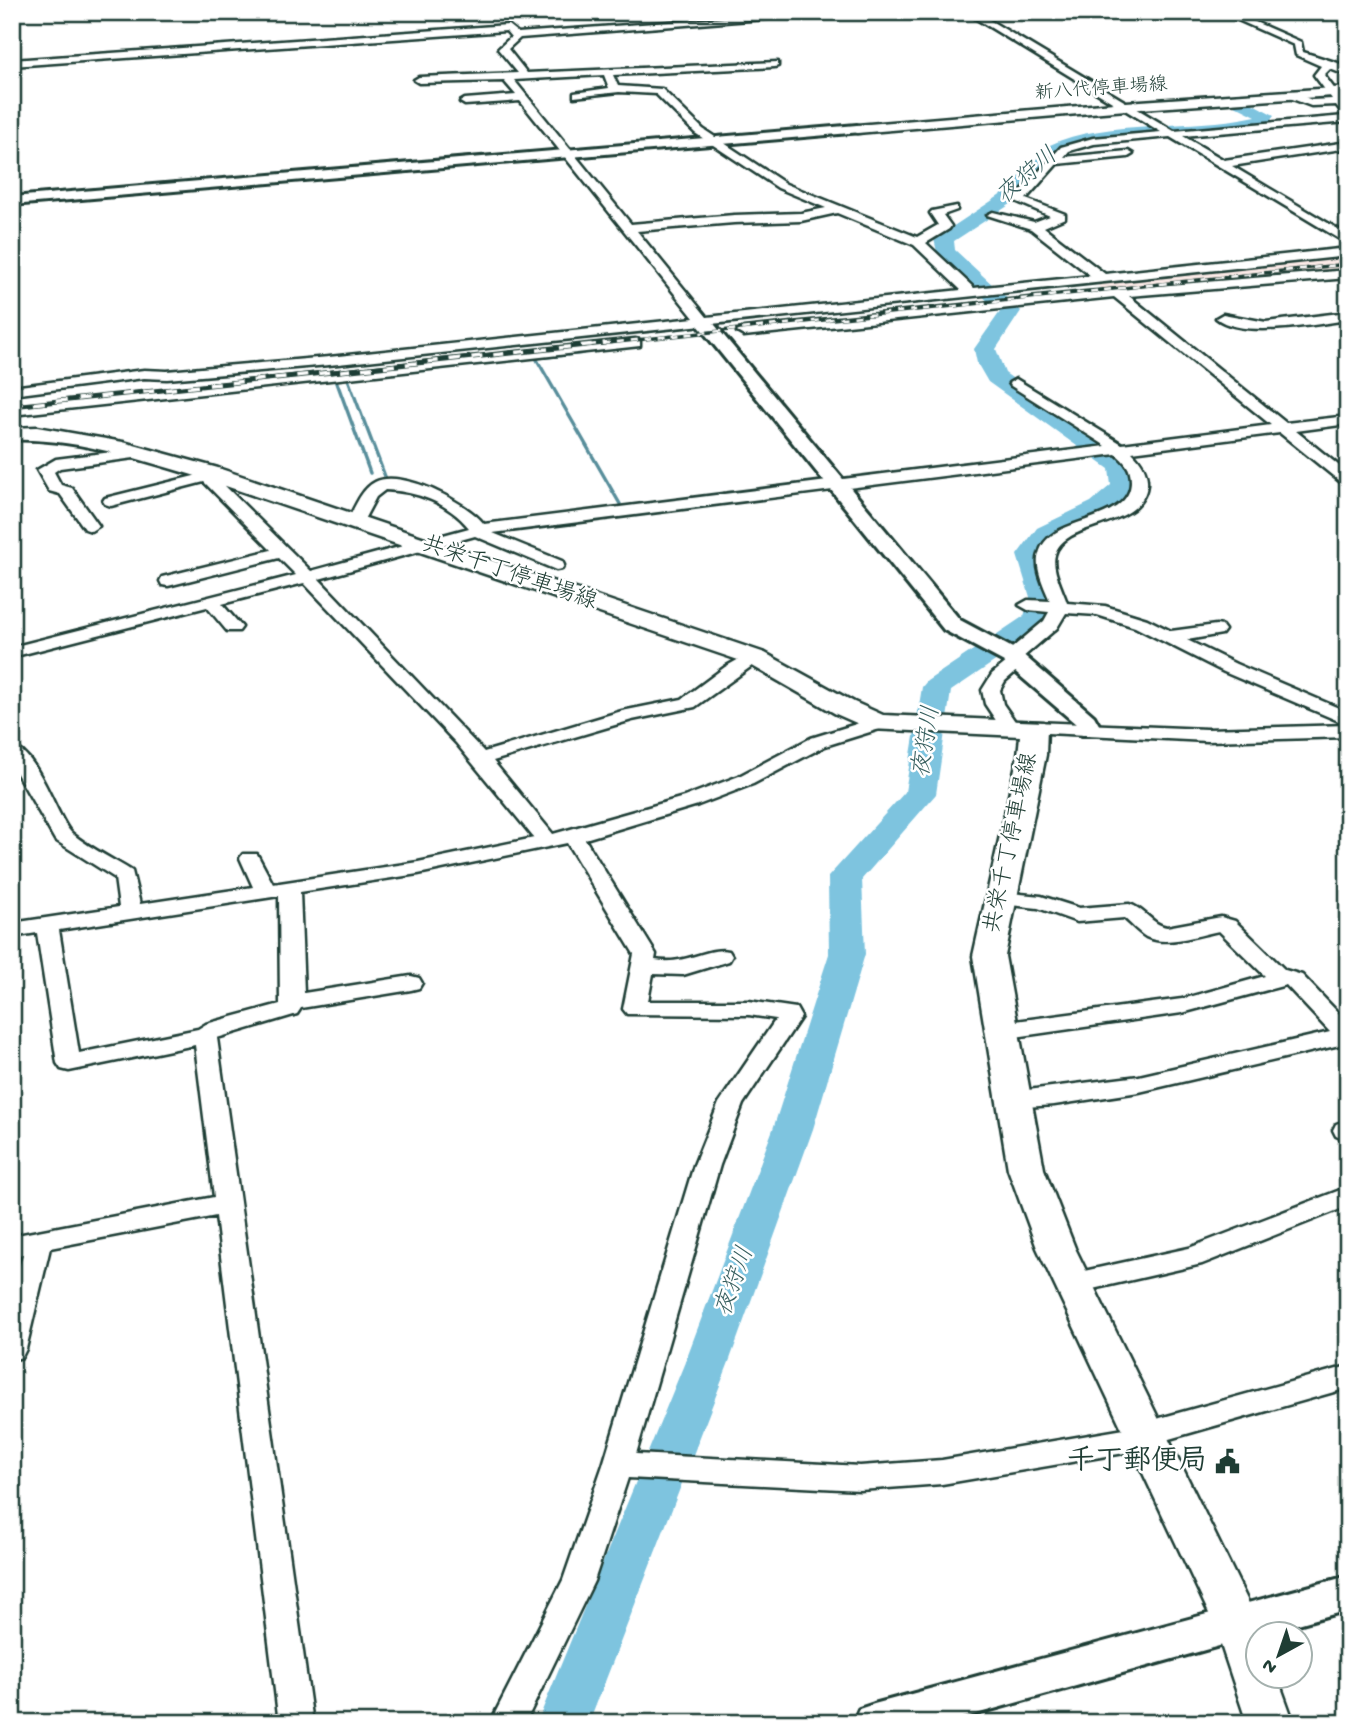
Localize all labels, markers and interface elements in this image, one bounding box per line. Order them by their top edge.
street label: 新八代停車場線 [1034,73,1168,106]
water label: 夜狩川 [991,142,1065,212]
street label: 共栄千丁停車場線 [418,530,601,617]
water label: 夜狩川 [907,704,948,780]
street label: 共栄千丁停車場線 [979,750,1044,936]
water label: 夜狩川 [709,1243,762,1321]
place label: 千丁郵便局 [1067,1445,1207,1479]
public building icon: 千丁郵便局 [1213,1448,1241,1476]
north arrow [1244,1620,1314,1690]
text: N [1258,1653,1282,1678]

